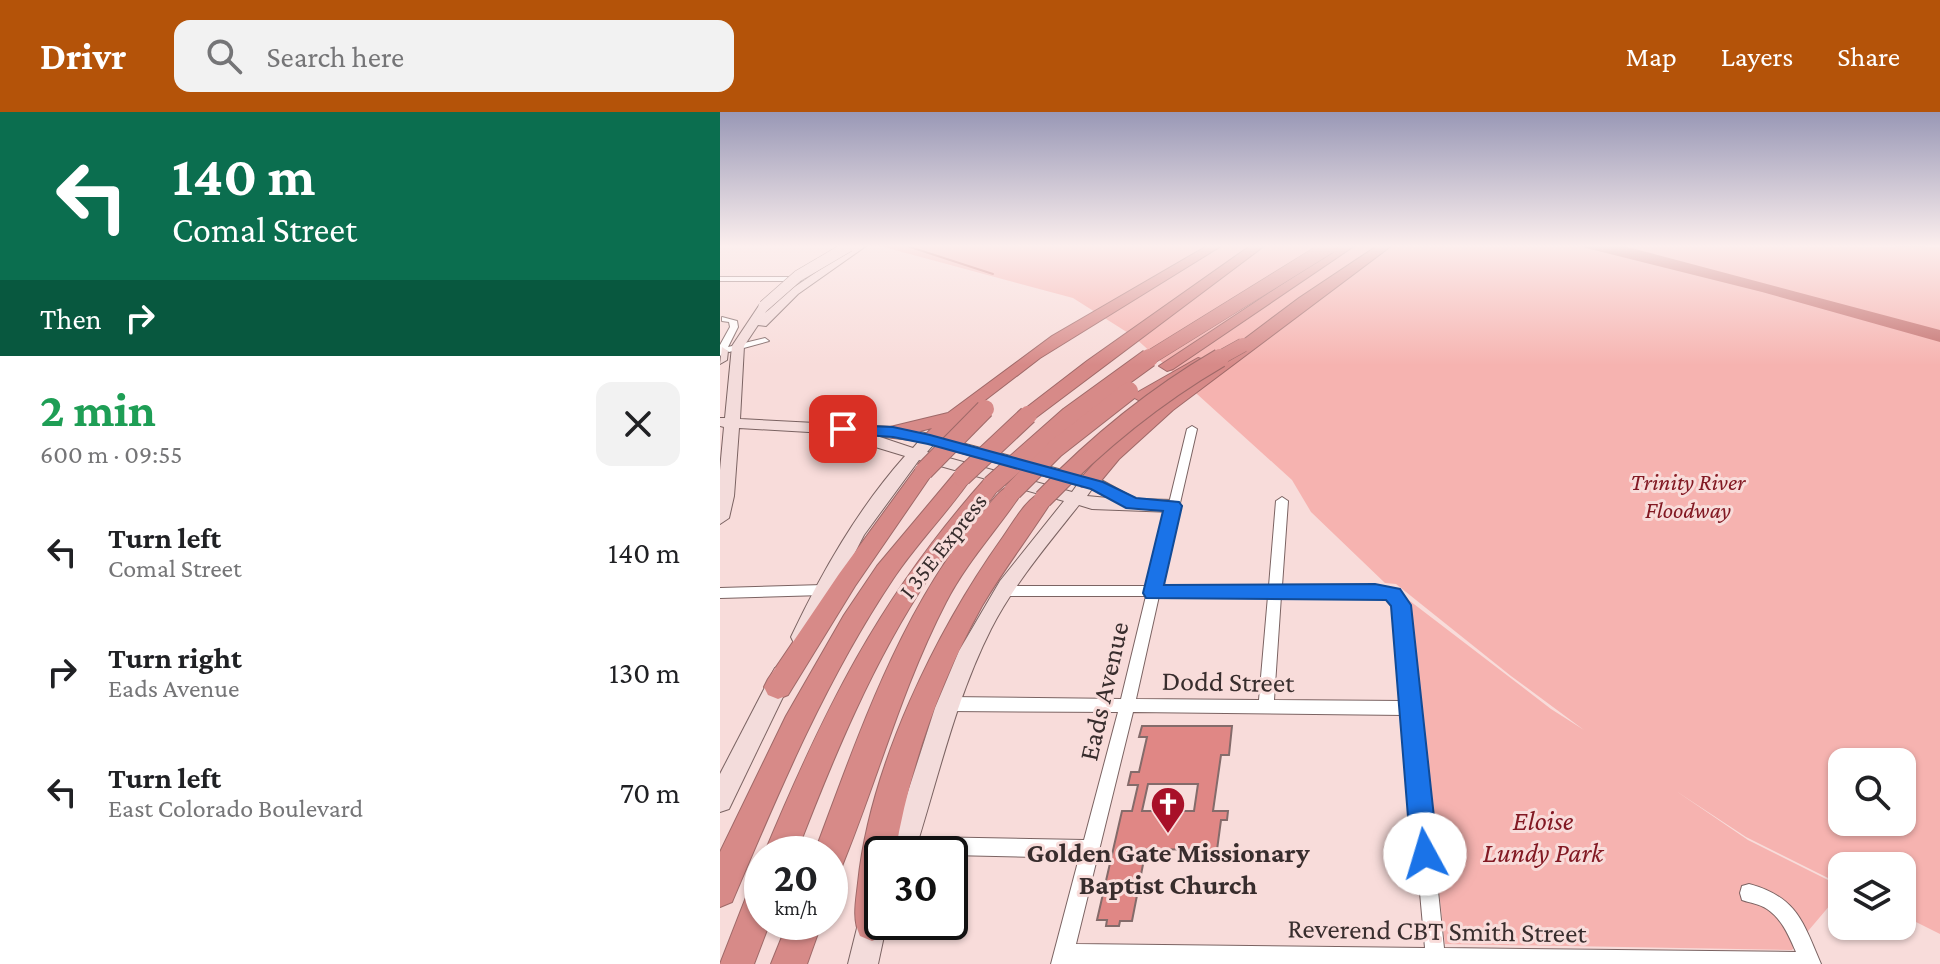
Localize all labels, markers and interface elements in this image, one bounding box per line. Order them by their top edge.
search box [174,20,734,92]
icon: search [202,34,246,78]
text: Drivr [40,35,126,77]
text: Search here [266,40,404,73]
text: Map [1626,41,1677,72]
text: Layers [1721,41,1793,72]
text: Share [1837,41,1900,72]
icon: left [40,144,144,248]
text: 140 m [172,145,315,207]
text: Comal Street [172,210,357,250]
icon: right [118,296,162,340]
text: Then [40,302,102,335]
button: close [596,382,680,466]
text: 2 min [40,383,156,436]
pin [809,395,877,463]
icon: arrive [821,407,865,451]
text: 600 m · 09:55 [40,440,183,469]
park label: Trinity River Floodway [1631,468,1746,523]
street label: I 35E Express [893,488,992,604]
text: Turn left [108,521,221,554]
icon: left [40,530,84,574]
text: 140 m [608,536,680,569]
text: Comal Street [108,554,242,583]
street label: Eads Avenue [1072,619,1135,764]
text: Turn right [108,641,242,674]
icon: right [40,650,84,694]
text: 130 m [609,656,680,689]
street label: Dodd Street [1161,665,1295,698]
text: Eads Avenue [108,674,240,703]
map controls [1828,748,1916,940]
button: search [1828,748,1916,836]
text: Turn left [108,761,221,794]
icon: left [40,770,84,814]
text: 70 m [620,776,680,809]
church icon: Golden Gate Missionary Baptist Church [1149,785,1187,835]
text: East Colorado Boulevard [108,794,363,823]
park label: Eloise Lundy Park [1483,805,1605,868]
position arrow [1383,812,1467,896]
speed limit sign: 30 [864,836,968,940]
place label: Golden Gate Missionary Baptist Church [1026,837,1310,900]
button: layers [1828,852,1916,940]
text: 20 [774,855,818,900]
text: km/h [774,897,818,919]
street label: Reverend CBT Smith Street [1287,912,1588,949]

